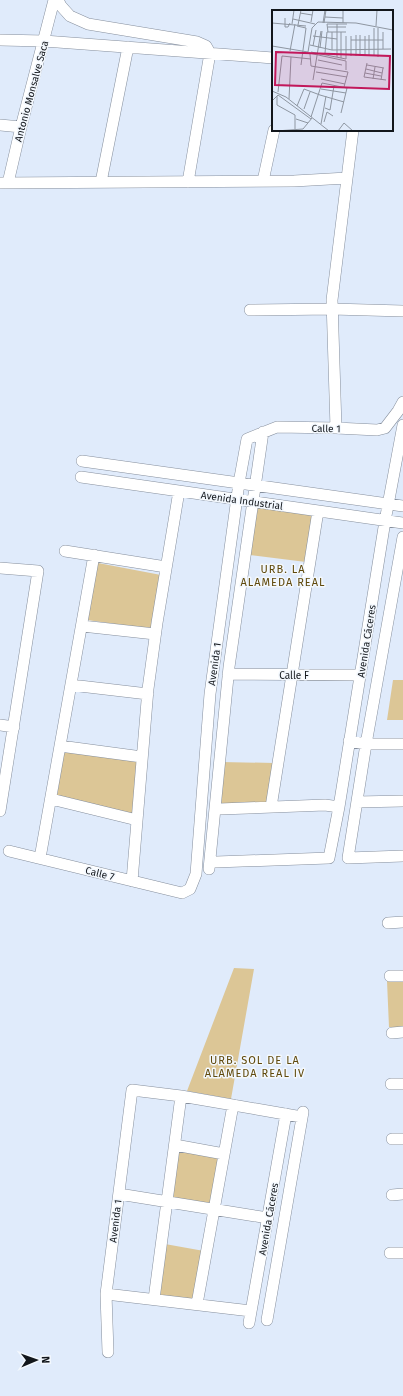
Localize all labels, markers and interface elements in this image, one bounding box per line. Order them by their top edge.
inset map [272,10,393,131]
street label: Antonio Monsalve Saca [13,39,51,143]
street label: Calle 1 [311,423,341,435]
street label: Avenida Industrial [200,489,284,513]
district label: URB. LA ALAMEDA REAL [240,563,326,589]
street label: Avenida Cáceres [355,604,379,678]
street label: Avenida 1 [206,642,224,686]
street label: Calle F [279,670,309,682]
street label: Calle 7 [84,865,116,883]
district label: URB. SOL DE LA ALAMEDA REAL IV [205,1054,305,1080]
street label: Avenida Cáceres [257,1182,281,1256]
street label: Avenida 1 [107,1199,125,1243]
north arrow [16,1340,56,1380]
text: N [39,1356,52,1364]

